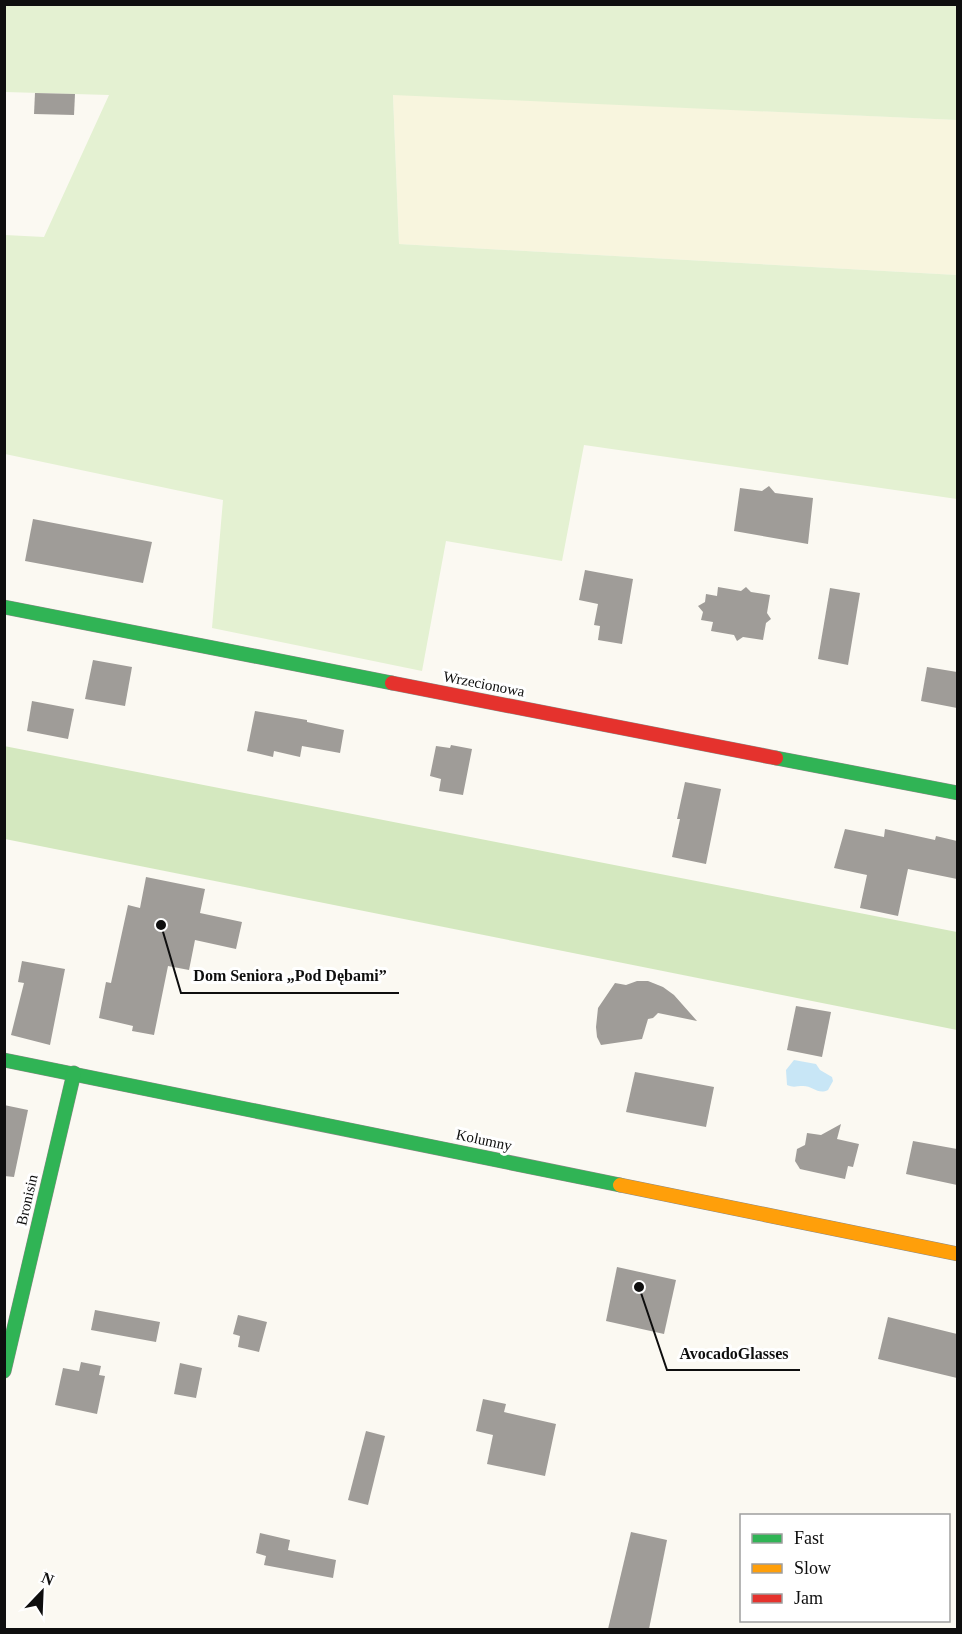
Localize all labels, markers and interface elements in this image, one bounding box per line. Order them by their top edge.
street label: Wrzecionowa [442,668,526,700]
callout: Dom Seniora „Pod Dębami” [181,959,399,993]
text: Dom Seniora „Pod Dębami” [193,967,387,985]
street label: Kolumny [455,1126,514,1154]
street label: Bronisin [13,1173,41,1227]
callout: AvocadoGlasses [667,1336,800,1370]
text: AvocadoGlasses [679,1345,789,1362]
legend [740,1514,950,1622]
text: Fast [794,1528,824,1548]
text: Slow [794,1558,831,1578]
north arrow [12,1562,72,1622]
text: N [39,1569,57,1589]
text: Jam [794,1588,823,1608]

